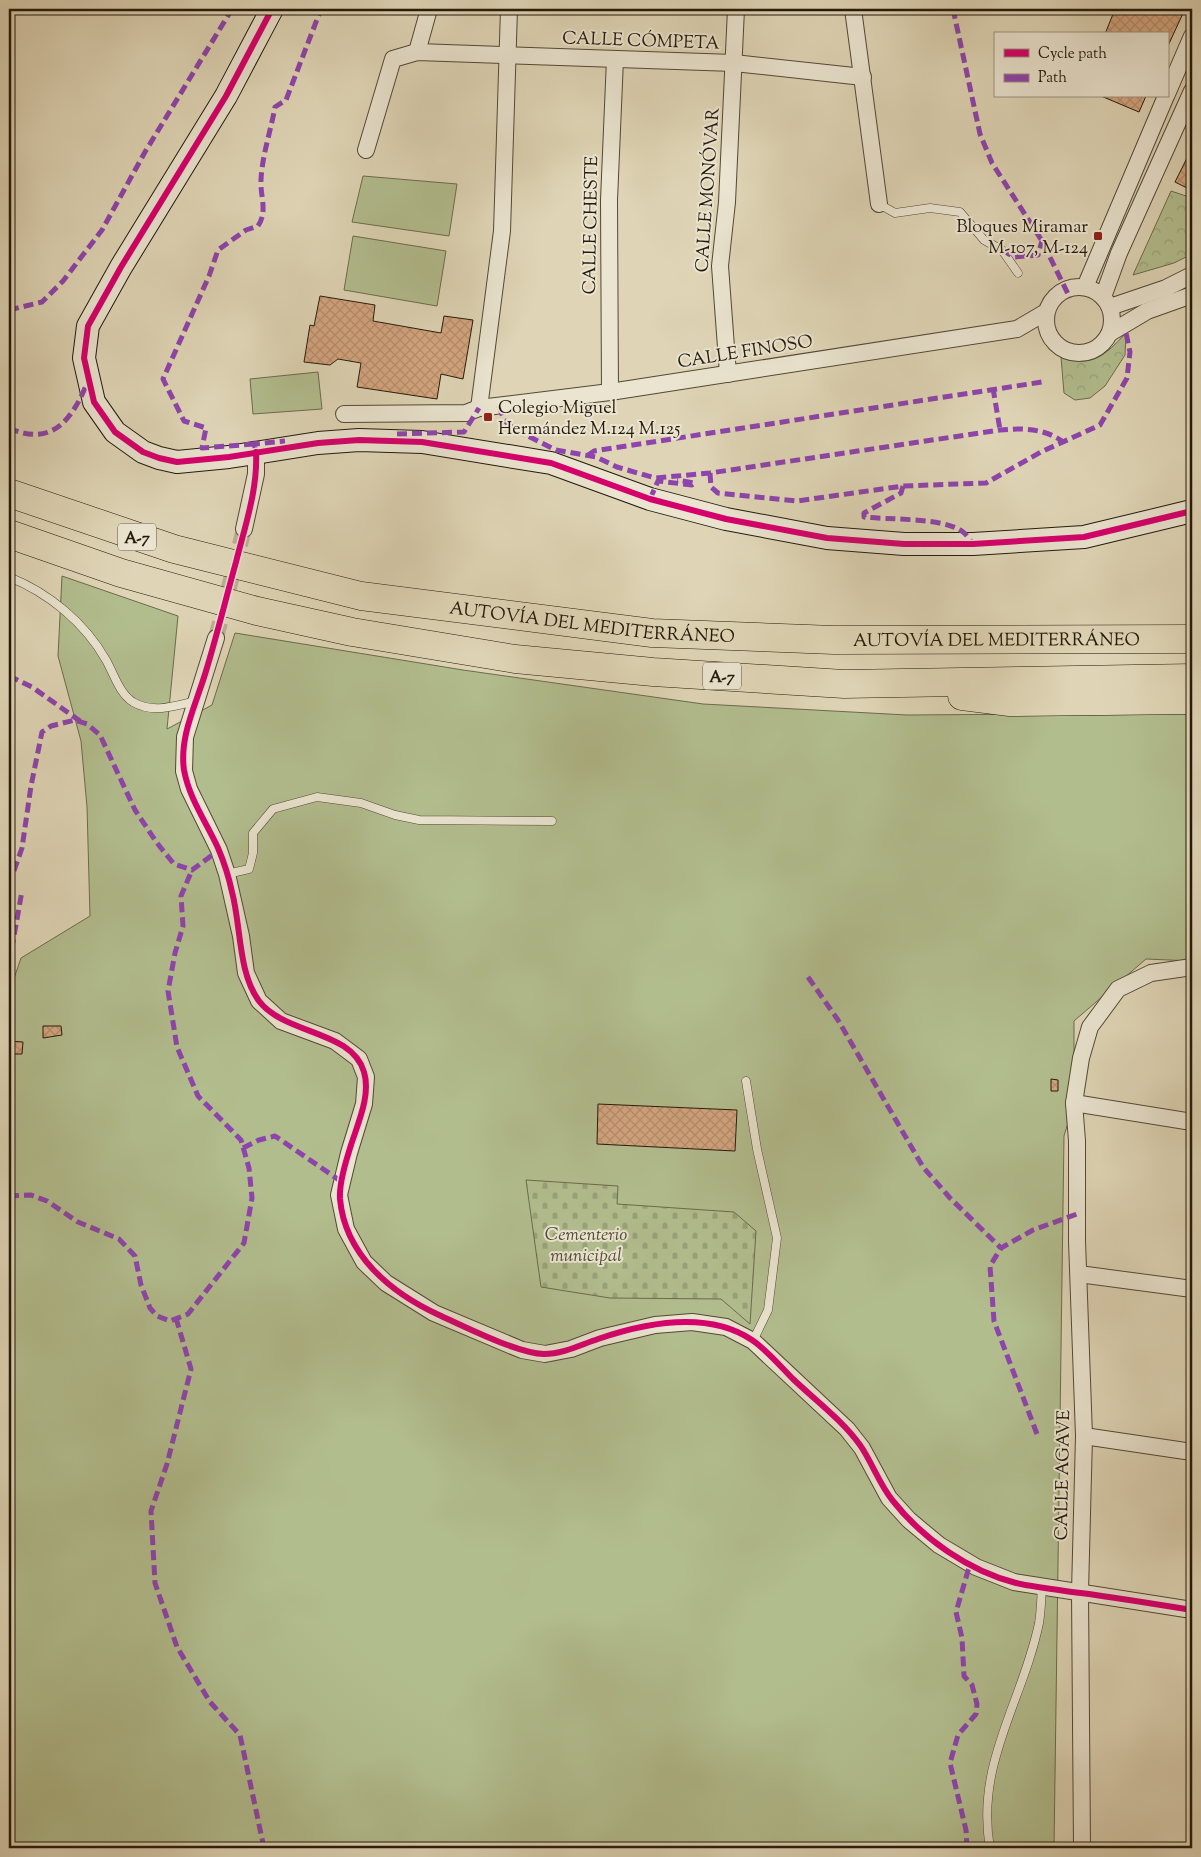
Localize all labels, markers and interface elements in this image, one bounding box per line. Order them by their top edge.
street label: CALLE CÓMPETA [562,25,721,58]
legend [994,32,1168,98]
text: Cycle path [1038,44,1107,65]
text: Path [1038,68,1067,89]
street label: CALLE MONÓVAR [689,107,728,273]
street label: CALLE CHESTE [578,155,606,295]
place label: Bloques Miramar M-107, M-124 [956,215,1088,262]
marker: Bloques Miramar M-107, M-124 [1092,230,1104,242]
street label: CALLE FINOSO [676,329,815,376]
place label: Colegio Miguel Hermández M.124 M.125 [498,396,680,443]
marker: Colegio Miguel Hermández M.124 M.125 [482,411,494,423]
road number: A-7 [118,524,156,550]
street label: AUTOVÍA DEL MEDITERRÁNEO [448,596,735,651]
street label: AUTOVÍA DEL MEDITERRÁNEO [853,628,1140,655]
road number: A-7 [703,662,741,689]
park label: Cementerio municipal [545,1223,627,1270]
street label: CALLE AGAVE [1050,1409,1078,1541]

